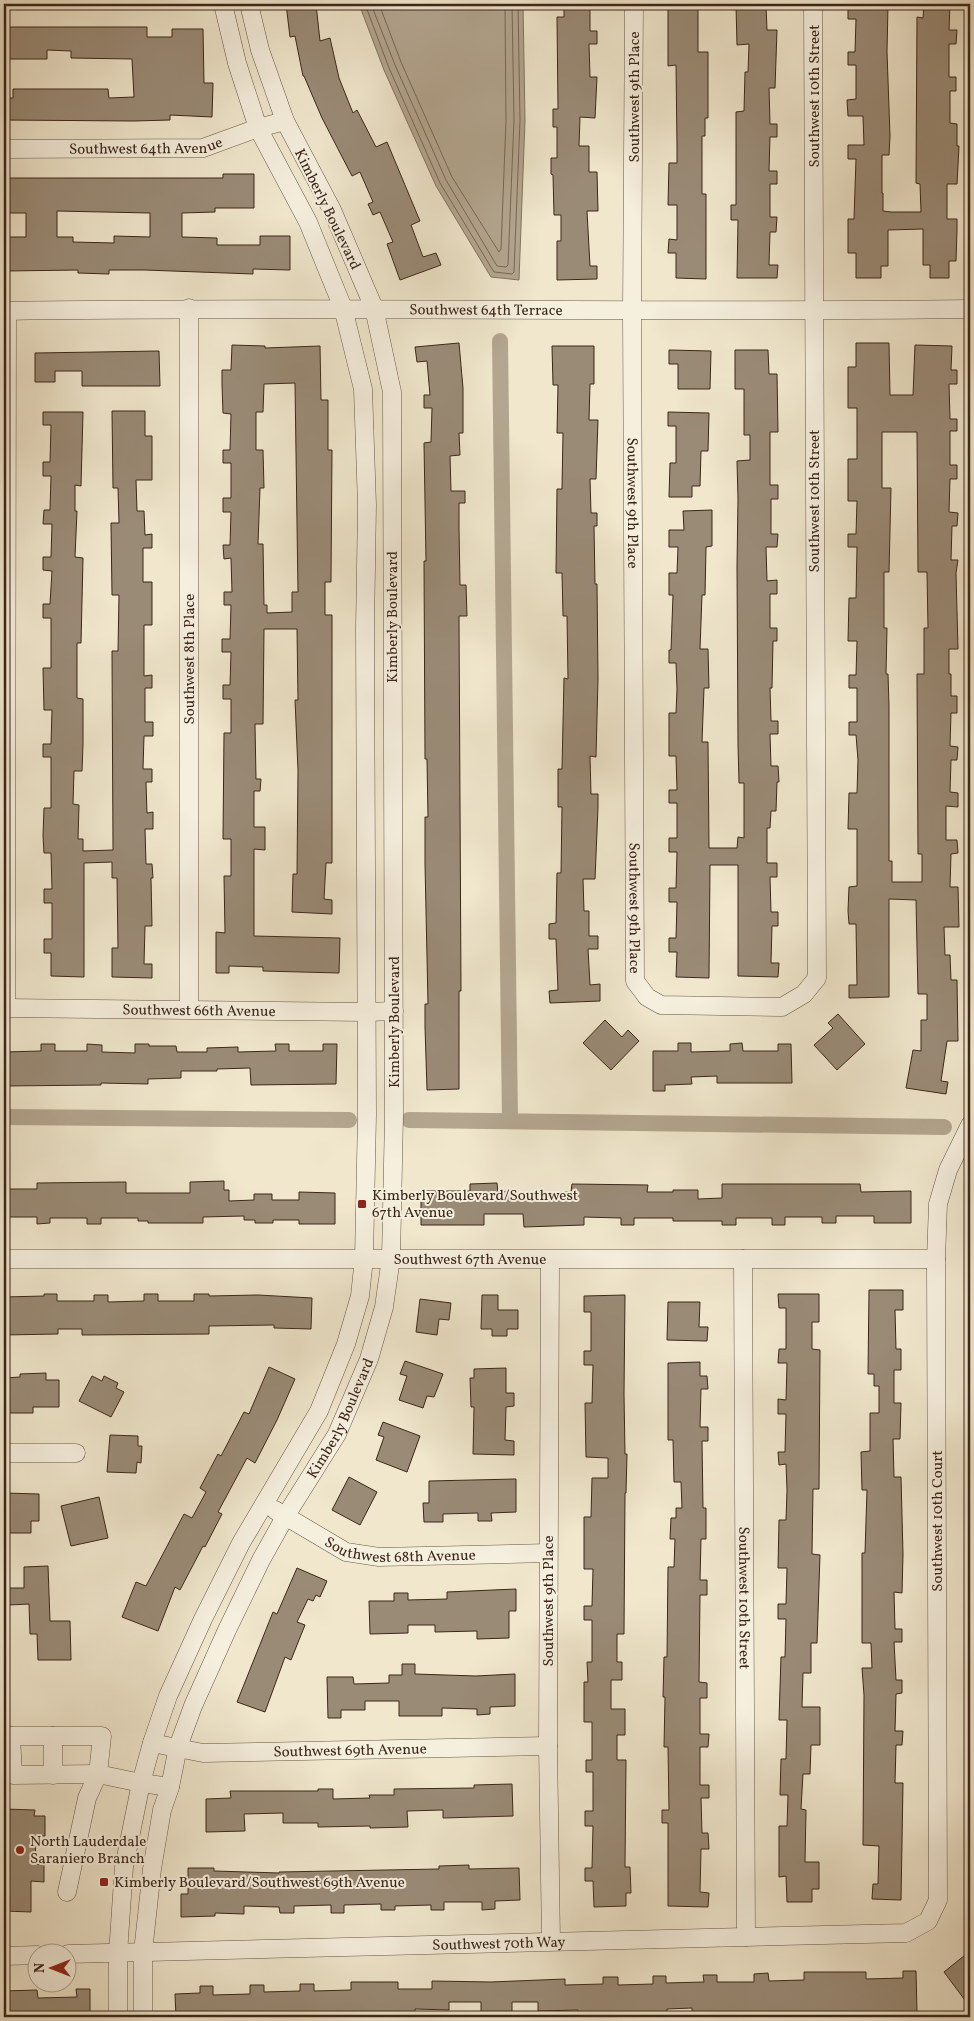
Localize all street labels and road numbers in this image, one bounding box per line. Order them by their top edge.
street label: Southwest 10th Street [805,25,826,167]
street label: Southwest 9th Place [625,31,646,163]
street label: Southwest 64th Avenue [69,133,226,161]
street label: Kimberly Boulevard [288,146,365,274]
street label: Southwest 64th Terrace [409,300,563,322]
street label: Southwest 10th Street [805,430,826,572]
street label: Southwest 9th Place [621,437,642,569]
street label: Kimberly Boulevard [383,551,404,683]
street label: Southwest 8th Place [180,594,201,724]
street label: Southwest 9th Place [622,842,644,974]
street label: Kimberly Boulevard [385,956,406,1088]
street label: Southwest 66th Avenue [122,1000,276,1023]
street label: Southwest 67th Avenue [394,1250,546,1271]
street label: Kimberly Boulevard [303,1355,380,1483]
street label: Southwest 10th Court [928,1450,949,1592]
street label: Southwest 10th Street [732,1526,754,1670]
street label: Southwest 68th Avenue [320,1532,476,1569]
street label: Southwest 9th Place [539,1535,560,1667]
street label: Southwest 69th Avenue [273,1739,427,1764]
street label: Southwest 70th Way [432,1933,566,1957]

